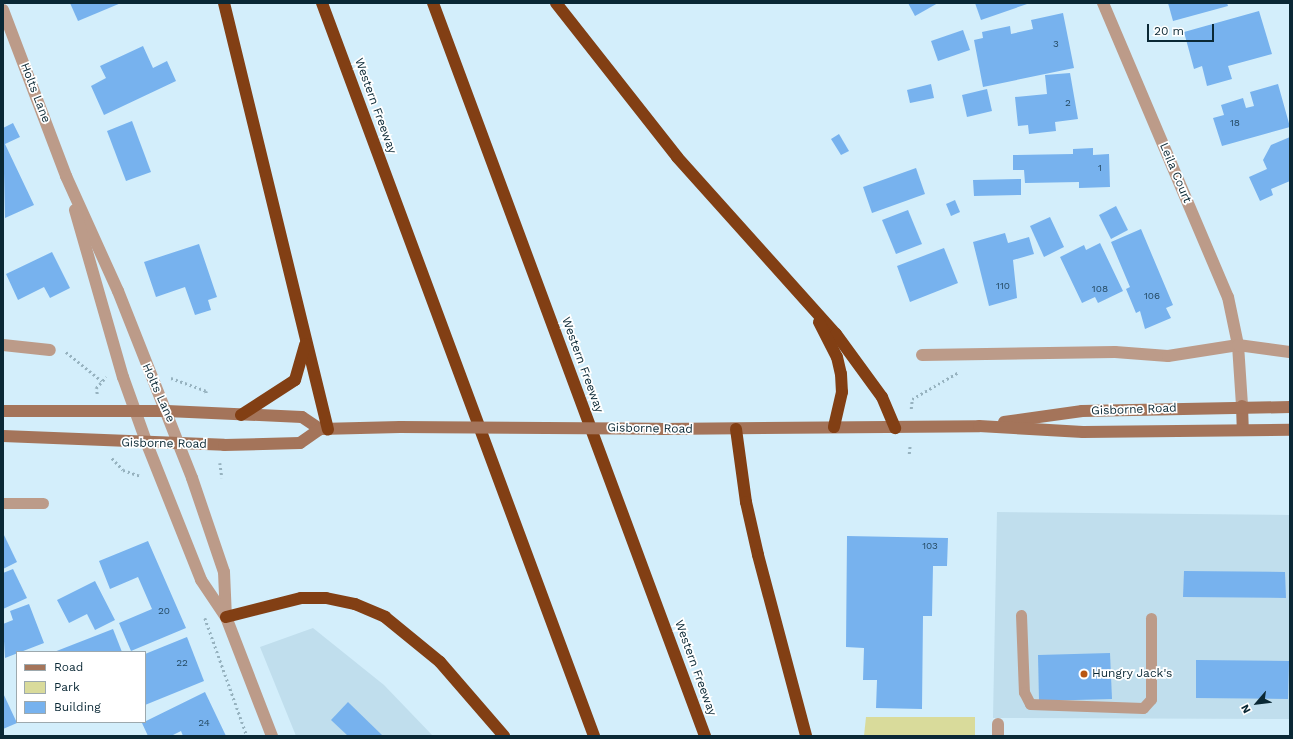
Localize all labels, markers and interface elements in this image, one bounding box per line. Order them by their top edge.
scale bar [1149,16,1216,42]
text: 20 m [1154,24,1184,38]
house number: 3 [1053,38,1059,50]
street label: Western Freeway [351,56,399,156]
street label: Holts Lane [17,61,53,125]
house number: 2 [1065,97,1071,109]
house number: 18 [1230,117,1240,129]
street label: Leila Court [1156,141,1194,205]
house number: 1 [1098,162,1102,174]
house number: 110 [996,280,1010,292]
house number: 108 [1092,283,1108,295]
house number: 106 [1144,290,1160,302]
street label: Western Freeway [558,315,606,415]
street label: Holts Lane [139,361,177,425]
street label: Gisborne Road [1091,401,1177,419]
street label: Gisborne Road [607,421,693,437]
street label: Gisborne Road [121,436,207,452]
house number: 103 [922,540,938,552]
house number: 20 [158,605,170,617]
street label: Western Freeway [671,618,719,718]
legend [16,651,146,723]
house number: 22 [176,657,188,669]
text: Road [54,660,83,674]
place label: Hungry Jack's [1092,667,1173,681]
marker: Hungry Jack's [1079,669,1089,679]
text: Park [54,680,80,694]
north arrow [1237,683,1277,723]
text: Building [54,700,101,714]
text: N [1238,702,1254,716]
house number: 24 [198,717,210,729]

